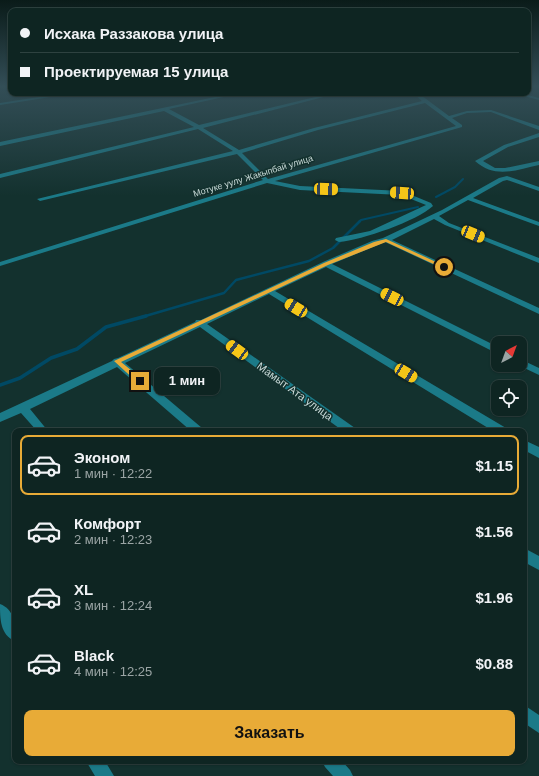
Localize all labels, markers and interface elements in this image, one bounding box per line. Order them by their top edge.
text: Исхака Раззакова улица [44,25,223,42]
text: Проектируемая 15 улица [44,63,228,80]
street label: Мотуке уулу Жакыпбай улица [192,153,314,199]
car [314,183,338,195]
car [390,186,414,200]
car [460,224,486,244]
route start [435,258,453,276]
car [379,286,405,308]
car [283,297,309,319]
north arrow [491,336,527,372]
map controls [491,336,527,416]
car [224,338,250,362]
street label: Мамыт Ата улица [255,360,336,423]
car [393,362,419,384]
callout: 1 мин [154,367,220,395]
route end [131,372,149,390]
text: 1 мин [169,373,205,388]
button: locate [491,380,527,416]
icon: car [26,447,62,483]
text: Эконом [74,449,130,466]
text: $1.15 [475,457,513,474]
text: 1 мин · 12:22 [74,466,152,481]
icon: car [26,513,62,549]
text: Комфорт [74,515,141,532]
text: $1.56 [475,523,513,540]
text: 2 мин · 12:23 [74,532,152,547]
icon: car [26,579,62,615]
text: XL [74,581,93,598]
text: $1.96 [475,589,513,606]
text: 3 мин · 12:24 [74,598,152,613]
icon: car [26,645,62,681]
text: Black [74,647,114,664]
text: $0.88 [475,655,513,672]
text: 4 мин · 12:25 [74,664,152,679]
button: Заказать [24,710,515,756]

